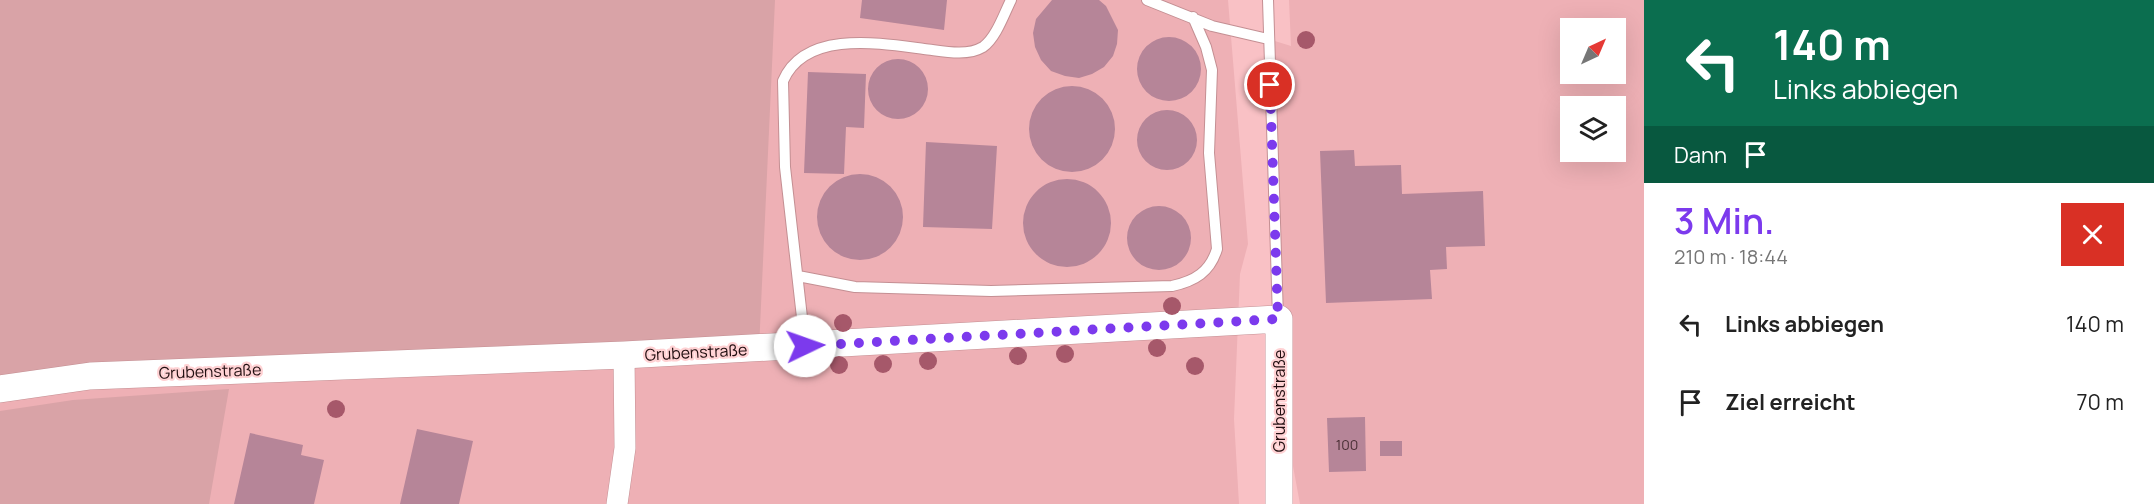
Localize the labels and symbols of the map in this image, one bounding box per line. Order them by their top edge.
north arrow [1560,18,1626,84]
pin [1244,59,1295,110]
position arrow [773,314,837,378]
street label: Grubenstraße [644,338,748,366]
street label: Grubenstraße [1268,350,1290,452]
street label: Grubenstraße [158,358,262,384]
house number: 100 [1336,435,1358,454]

